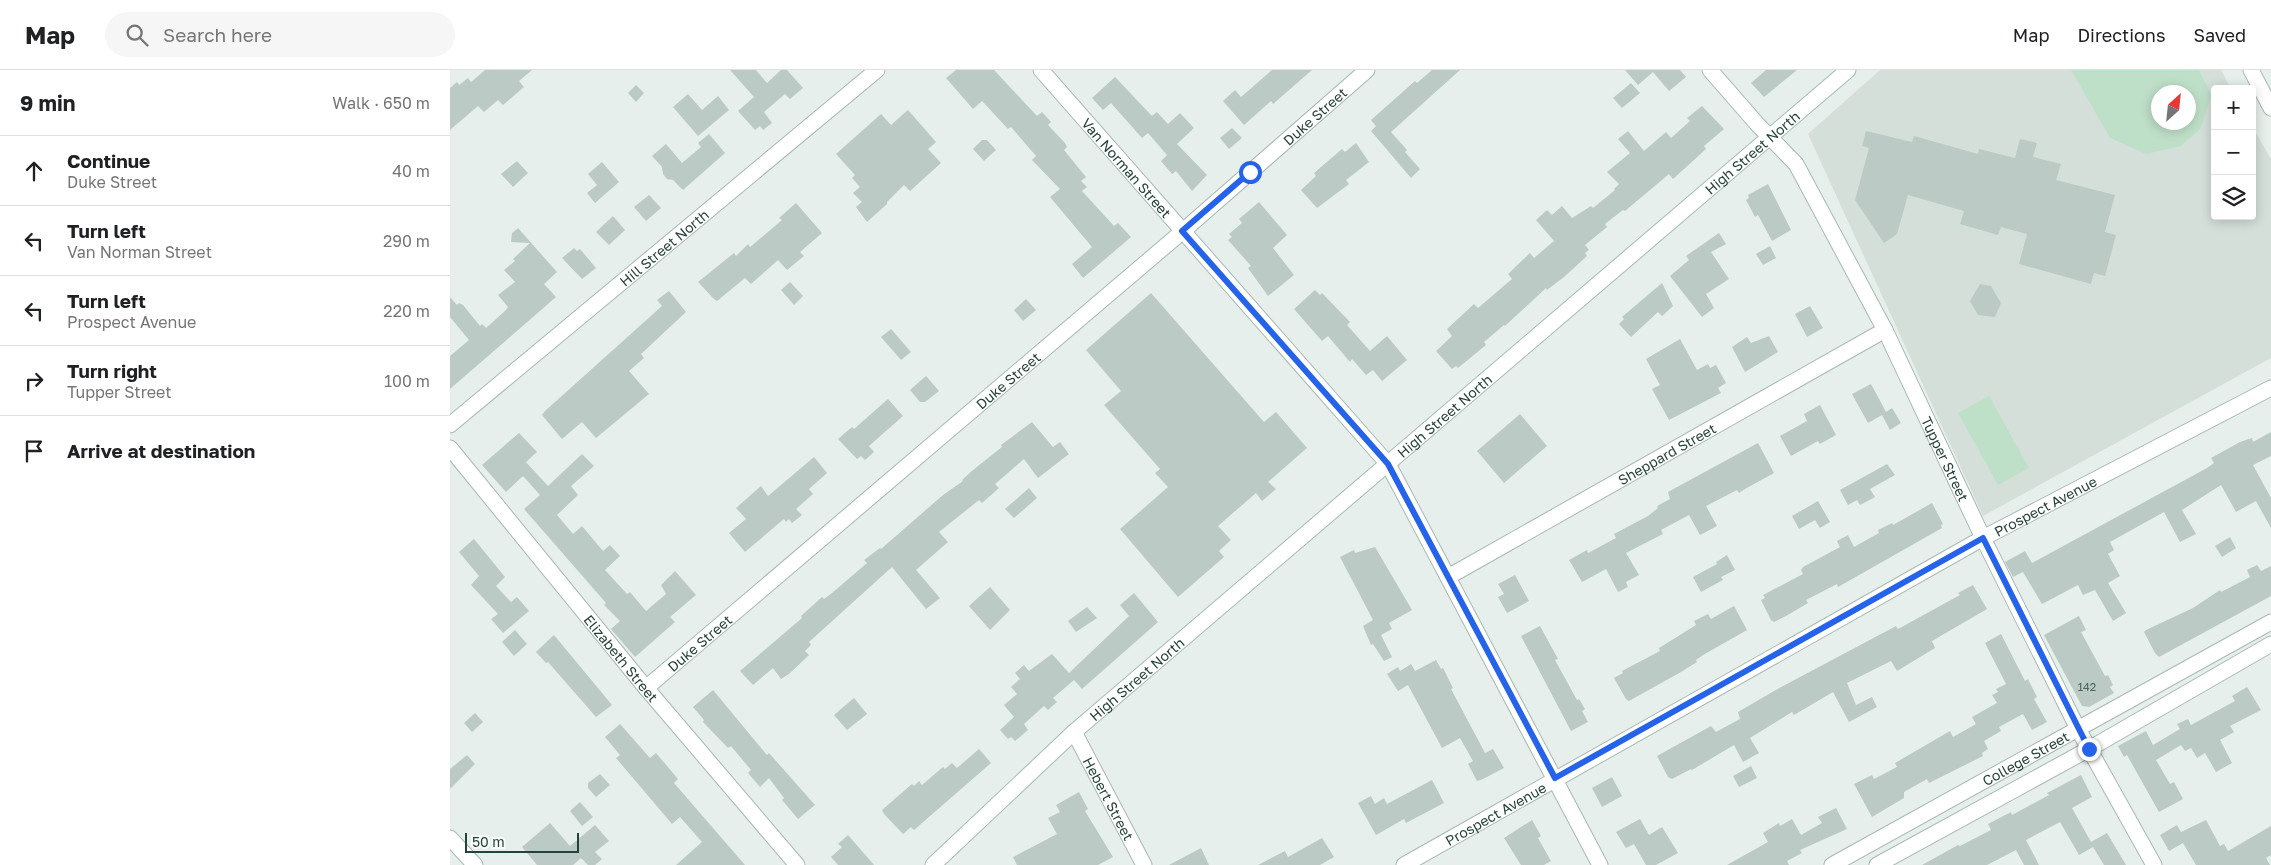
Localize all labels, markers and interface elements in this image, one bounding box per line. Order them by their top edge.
search box [105,12,455,57]
text: Map [25,20,75,49]
icon: search [123,21,151,49]
text: Search here [163,23,272,46]
text: Map [2013,24,2049,46]
text: Directions [2077,24,2165,46]
text: Saved [2193,24,2246,46]
street label: Duke Street [1279,83,1350,148]
north arrow [2151,85,2196,130]
map controls [2211,85,2256,220]
button: + [2211,85,2256,130]
text: 9 min [20,90,75,116]
text: Walk · 650 m [332,93,430,113]
street label: High Street North [1701,107,1803,197]
street label: Van Norman Street [1079,114,1175,221]
button: − [2211,130,2256,175]
text: Continue [67,149,150,172]
icon: ahead [20,157,48,185]
text: 40 m [392,161,430,181]
route start [1239,161,1262,184]
text: Duke Street [67,172,157,192]
button: layers [2211,175,2256,220]
street label: Hill Street North [616,205,712,289]
text: Turn left [67,219,146,242]
icon: left [20,227,48,255]
text: 290 m [383,231,430,251]
text: Van Norman Street [67,242,212,262]
text: Turn left [67,289,146,312]
icon: left [20,297,48,325]
text: 220 m [383,301,430,321]
text: Prospect Avenue [67,312,196,332]
street label: Duke Street [972,348,1043,412]
text: Turn right [67,359,157,382]
icon: right [20,367,48,395]
street label: High Street North [1393,370,1495,461]
text: 100 m [384,371,430,391]
text: Tupper Street [67,382,172,402]
street label: Tupper Street [1918,414,1973,504]
street label: Sheppard Street [1615,419,1718,488]
icon: arrive [20,437,48,465]
text: Arrive at destination [67,439,255,462]
street label: Prospect Avenue [1991,472,2099,539]
street label: Elizabeth Street [581,611,662,705]
street label: Duke Street [664,611,735,675]
street label: High Street North [1086,633,1187,724]
house number: 142 [2078,680,2096,693]
street label: College Street [1979,727,2072,789]
route end [2078,738,2101,761]
street label: Hebert Street [1080,754,1138,843]
street label: Prospect Avenue [1442,778,1549,849]
scale bar [465,830,579,853]
text: 50 m [472,833,505,850]

